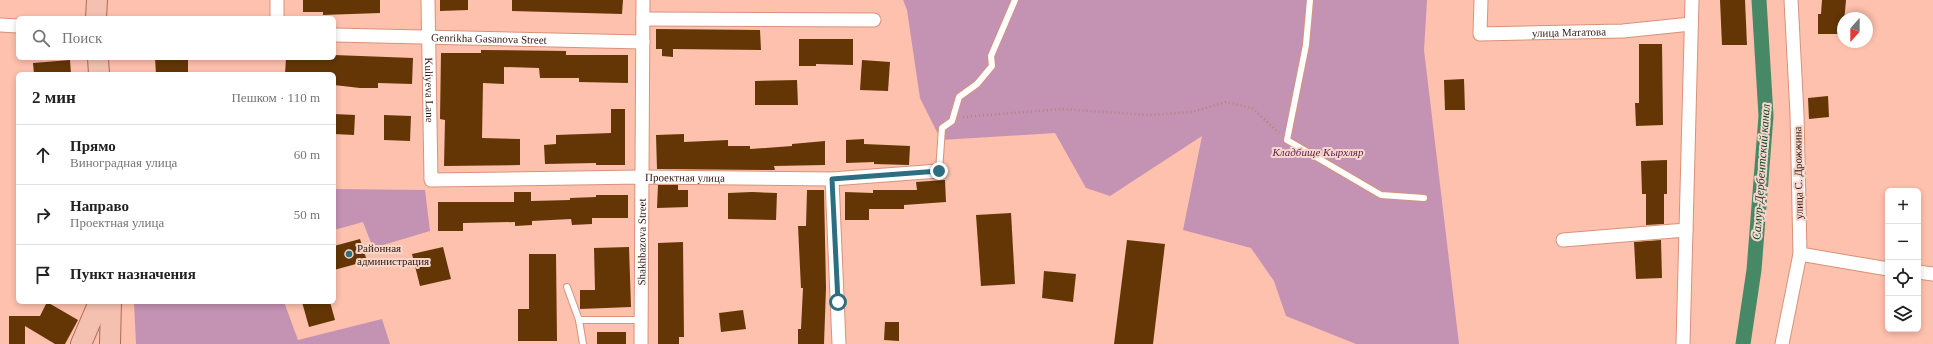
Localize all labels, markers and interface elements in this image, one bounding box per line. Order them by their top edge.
north arrow [1837,12,1873,48]
search box [16,16,336,60]
street label: улица Мататова [1532,25,1606,39]
icon: search [30,27,52,49]
text: Поиск [62,30,102,46]
street label: Genrikha Gasanova Street [431,31,547,46]
street label: Kuliyeva Lane [423,57,436,123]
text: 2 мин [32,88,76,107]
text: Пешком · 110 m [231,90,320,105]
water label: Самур-Дербентский канал [1749,104,1773,240]
street label: улица С. Дрожжина [1791,126,1805,220]
text: Прямо [70,138,116,154]
icon: ahead [32,144,54,166]
park label: Кладбище Кырхляр [1272,146,1364,158]
text: 60 m [294,147,320,162]
text: Виноградная улица [70,155,177,170]
route end [930,162,948,180]
street label: Проектная улица [645,171,725,184]
map controls [1885,188,1921,332]
button: + [1885,188,1921,224]
text: Направо [70,198,129,214]
street label: Shakhbazova Street [635,198,648,286]
icon: right [32,204,54,226]
text: 50 m [294,207,320,222]
text: Проектная улица [70,215,164,230]
button: − [1885,224,1921,260]
place label: Районная администрация [357,242,429,267]
marker: Районная администрация [344,249,354,259]
button: locate [1885,260,1921,296]
icon: arrive [32,264,54,286]
text: Пункт назначения [70,266,196,282]
route start [829,293,847,311]
button: layers [1885,296,1921,332]

